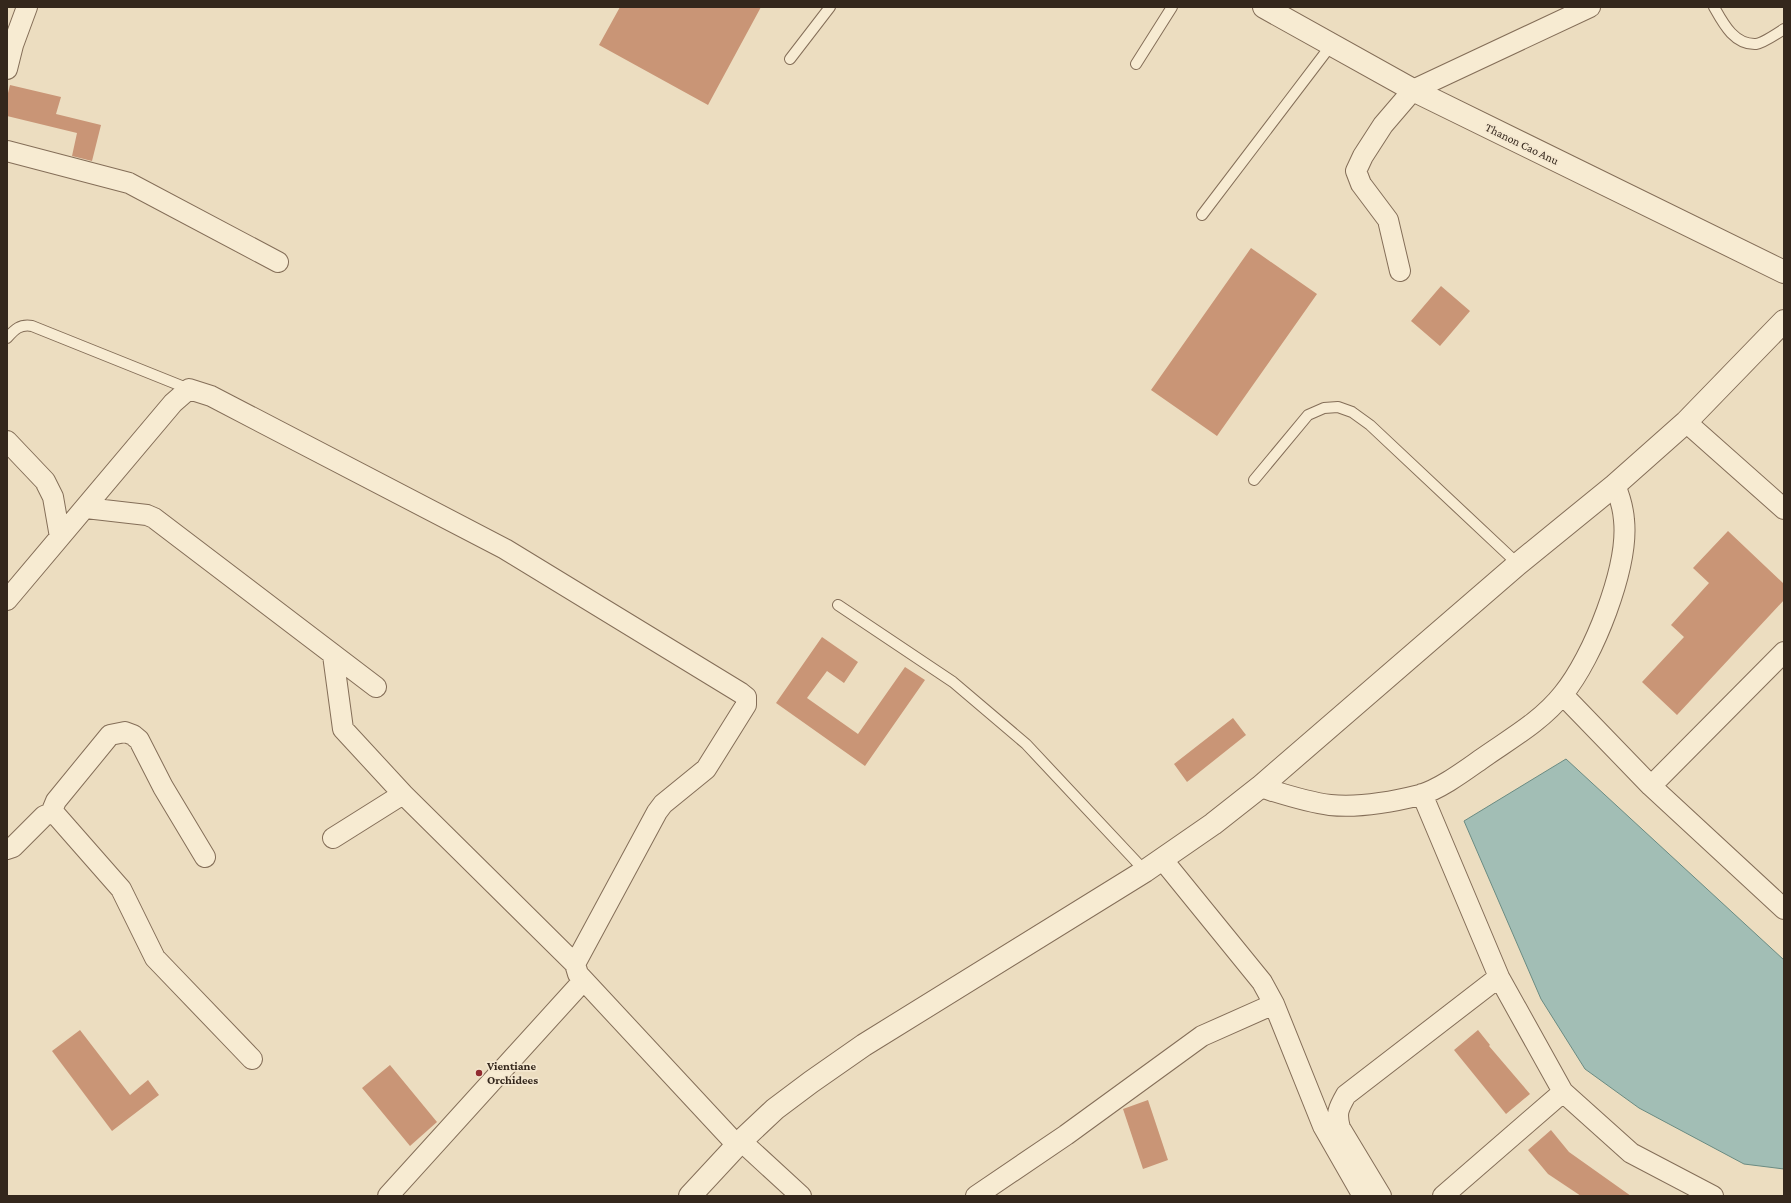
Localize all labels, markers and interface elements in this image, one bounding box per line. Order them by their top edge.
street label: Thanon Cao Anu [1483,120,1562,168]
place label: Vientiane Orchidees [486,1059,538,1087]
marker: Vientiane Orchidees [474,1068,484,1078]

